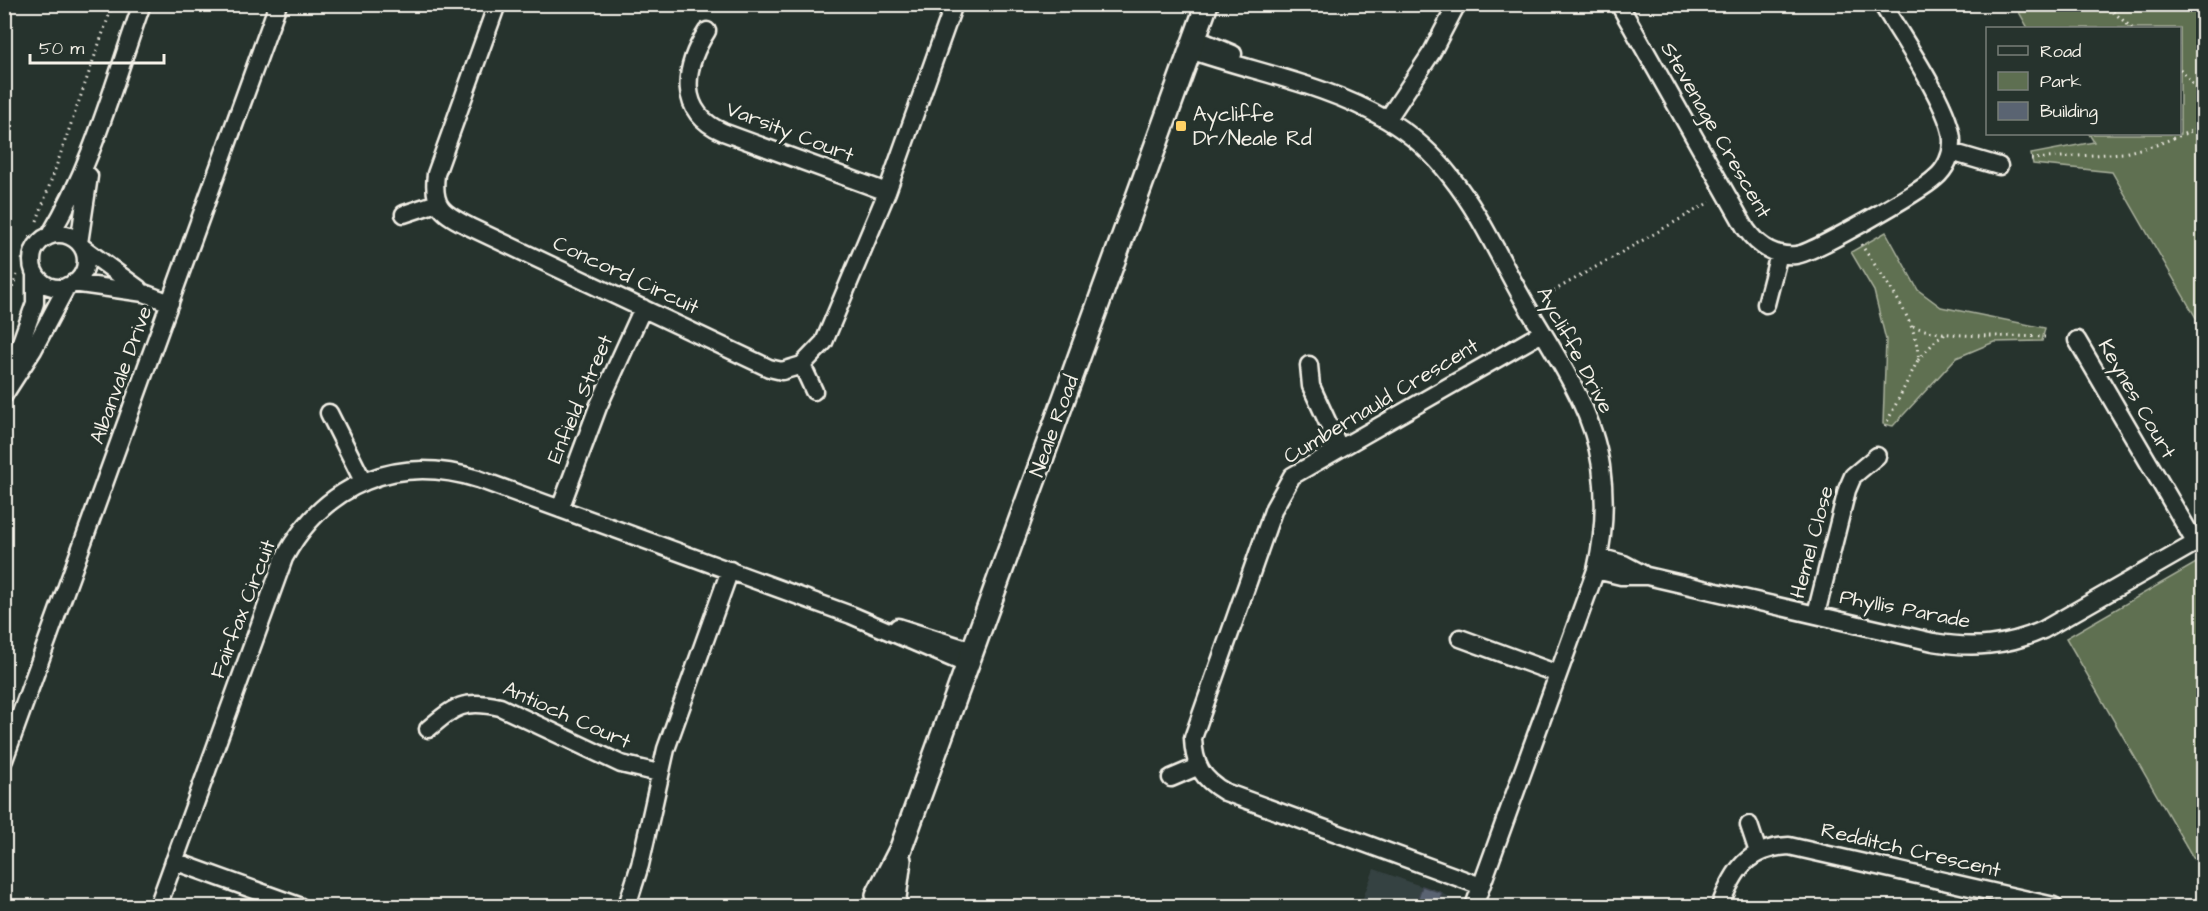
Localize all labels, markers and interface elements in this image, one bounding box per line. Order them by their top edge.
scale bar [30,27,164,65]
legend [1986,27,2181,135]
text: 50 m [39,36,84,61]
street label: Stevenage Crescent [1652,36,1779,225]
text: Road [2040,39,2081,64]
text: Park [2040,69,2082,94]
street label: Varsity Court [721,94,859,172]
text: Building [2040,99,2098,125]
place label: Aycliffe Dr/Neale Rd [1193,100,1312,153]
marker: Aycliffe Dr/Neale Rd [1174,119,1188,133]
street label: Concord Circuit [548,228,704,322]
street label: Aycliffe Drive [1528,281,1621,420]
street label: Albanvale Drive [83,302,159,448]
street label: Enfield Street [540,330,620,468]
street label: Cumbernauld Crescent [1278,331,1484,471]
street label: Keynes Court [2089,334,2183,466]
street label: Neale Road [1022,371,1086,481]
street label: Hemel Close [1783,483,1841,601]
street label: Fairfax Circuit [203,535,283,683]
street label: Phyllis Parade [1837,582,1973,638]
street label: Antioch Court [499,674,636,756]
street label: Redditch Crescent [1818,815,2004,885]

